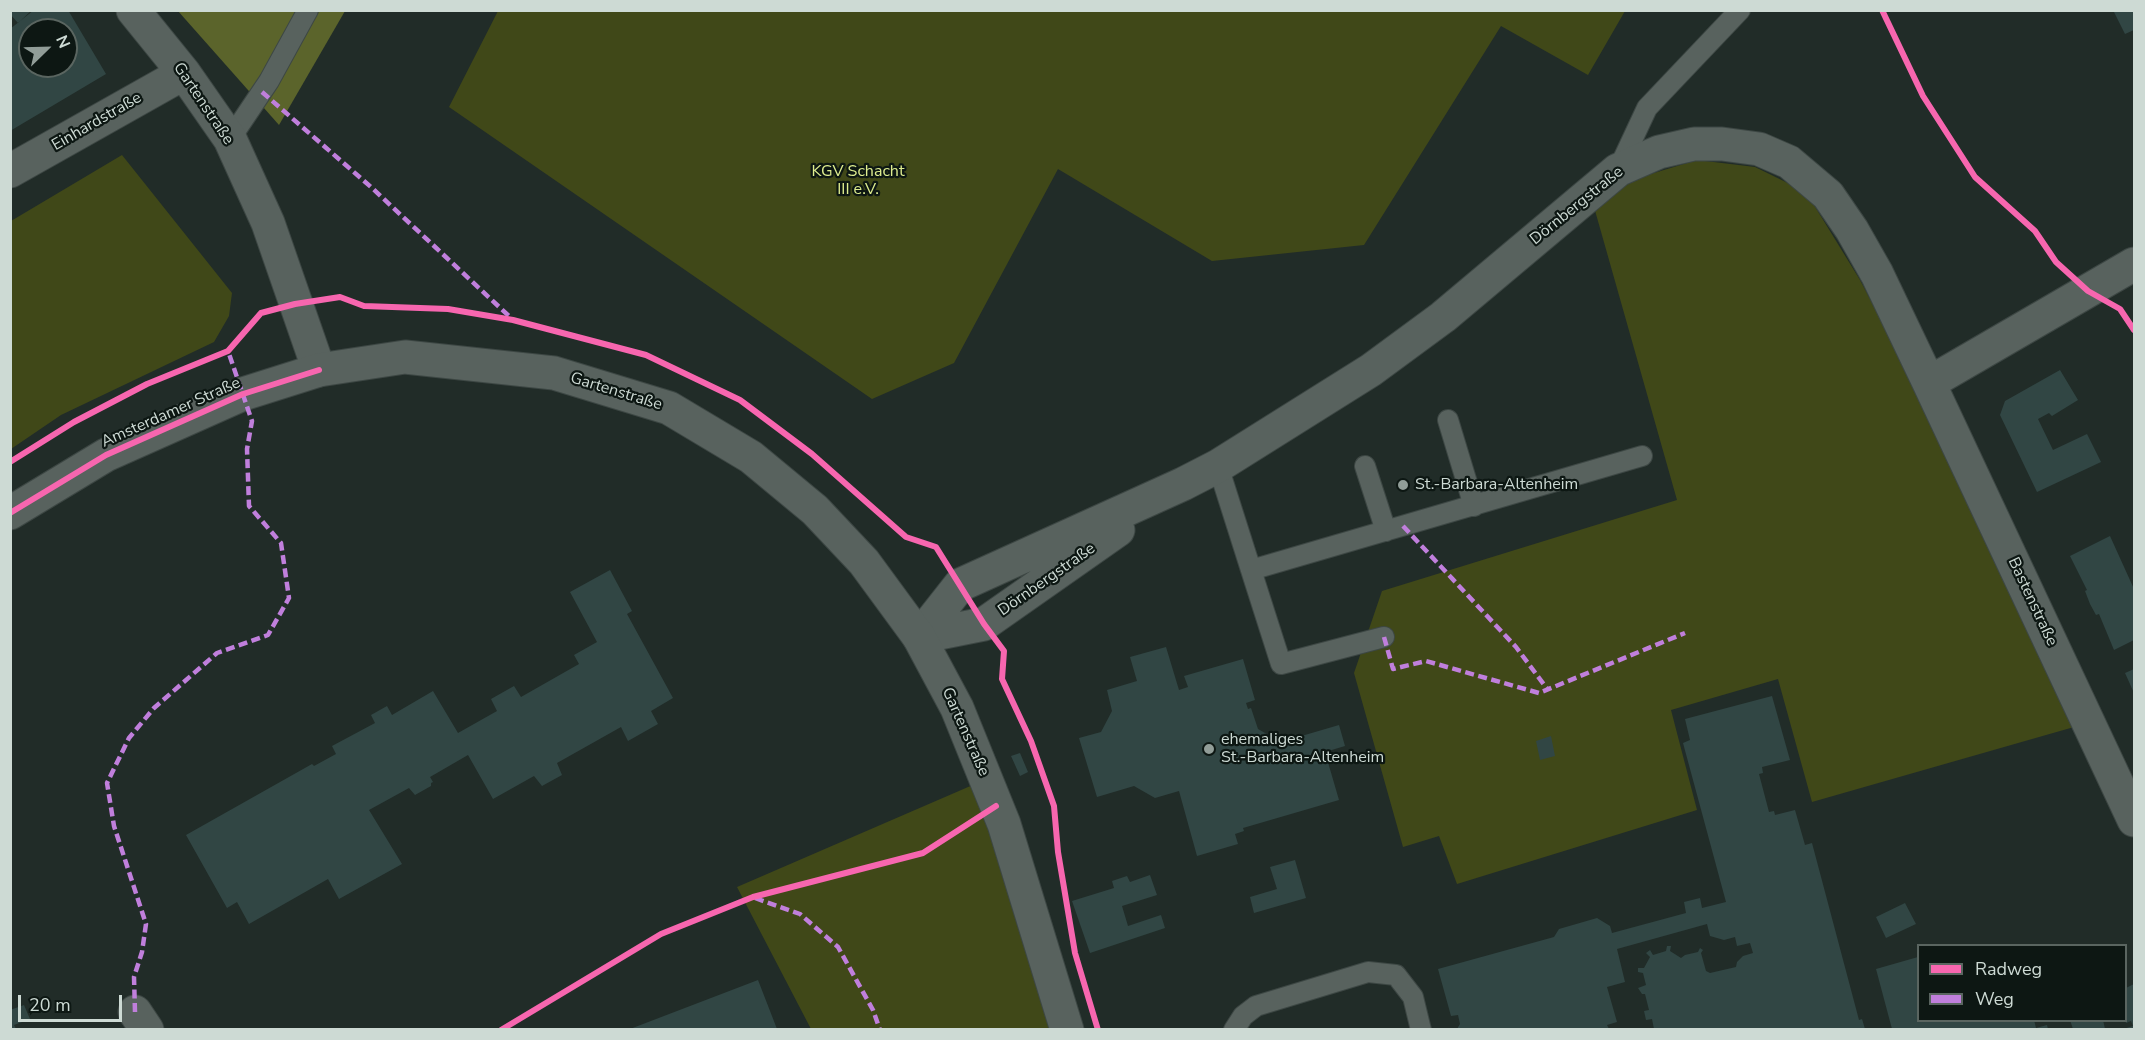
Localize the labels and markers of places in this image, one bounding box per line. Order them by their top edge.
place label: St.-Barbara-Altenheim [1415,475,1578,495]
marker: St.-Barbara-Altenheim [1396,478,1410,492]
place label: ehemaliges St.-Barbara-Altenheim [1221,730,1384,768]
marker: ehemaliges St.-Barbara-Altenheim [1202,742,1216,756]

